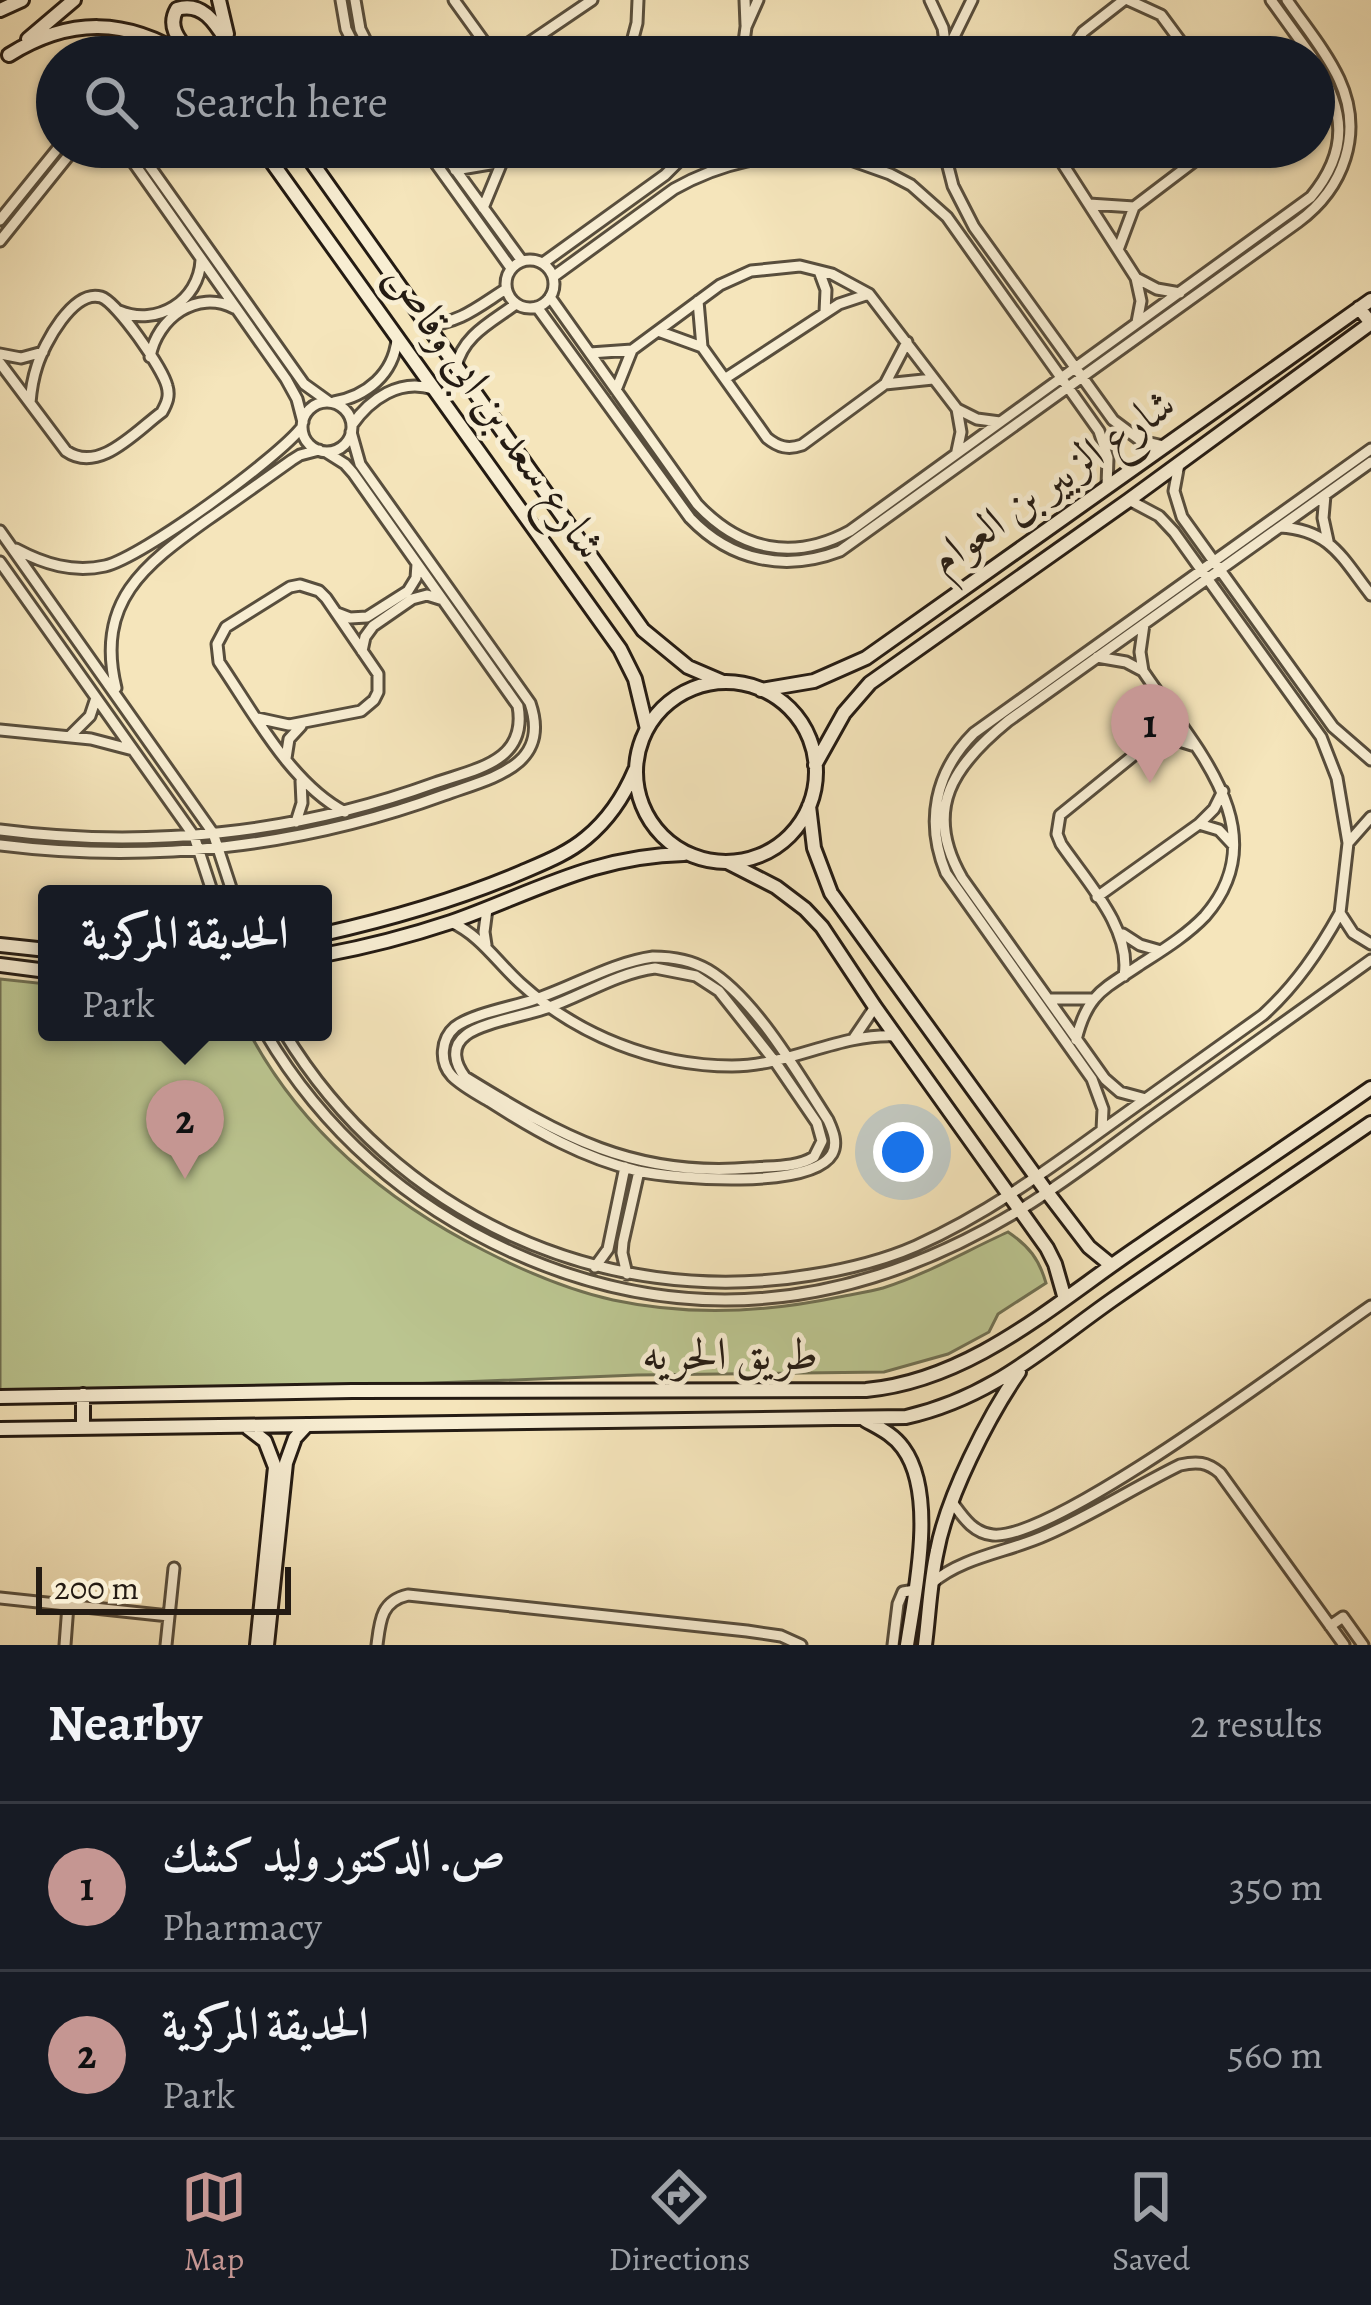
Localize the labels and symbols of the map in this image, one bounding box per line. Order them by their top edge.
street label: شارع سعد بن ابى وقاص [364,250,621,575]
street label: شارع الزبير بن العوام [916,373,1192,595]
pin: 1 [1111,684,1189,783]
pin: 2 [146,1080,224,1179]
your location [873,1122,933,1182]
street label: طريق الحريه [642,1323,818,1385]
scale bar [36,1561,291,1614]

